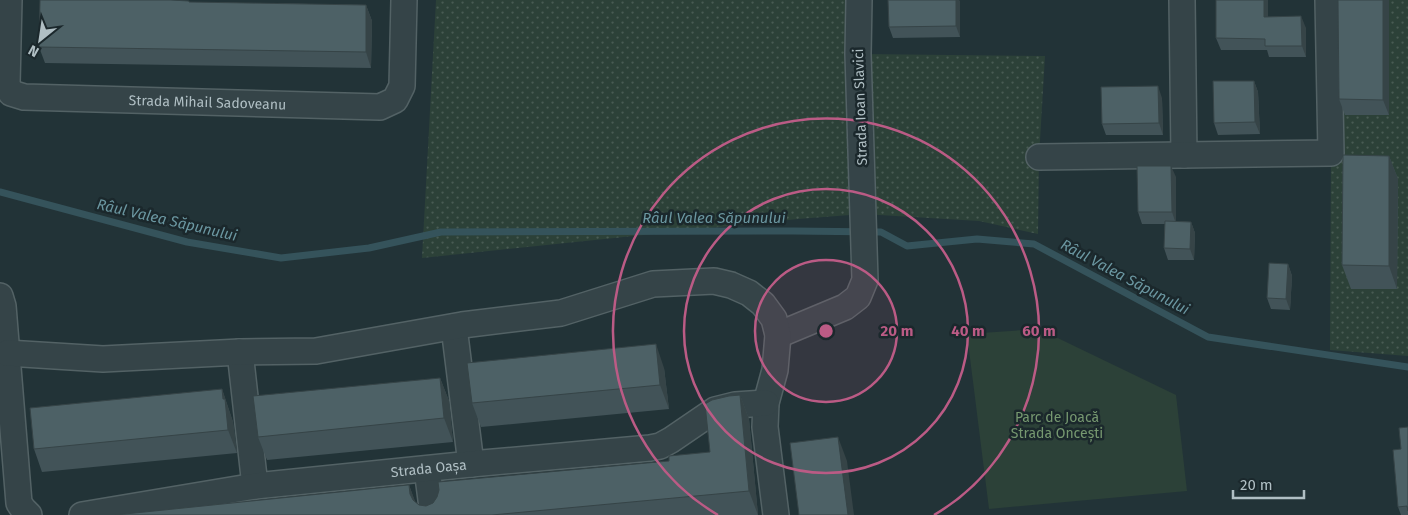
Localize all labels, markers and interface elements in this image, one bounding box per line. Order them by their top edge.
north arrow [15,15,65,65]
text: N [25,41,42,61]
street label: Strada Ioan Slavici [850,48,871,166]
street label: Strada Mihail Sadoveanu [128,92,286,113]
water label: Râul Valea Săpunului [95,195,239,245]
water label: Râul Valea Săpunului [642,209,786,227]
water label: Râul Valea Săpunului [1057,235,1193,319]
centre of rings [817,322,835,340]
text: 20 m [881,322,913,340]
text: 40 m [951,322,985,340]
text: 60 m [1022,322,1056,340]
park label: Parc de Joacă Strada Oncești [1011,409,1103,443]
street label: Strada Oașa [390,456,467,481]
scale bar [1233,468,1304,500]
text: 20 m [1240,476,1273,494]

